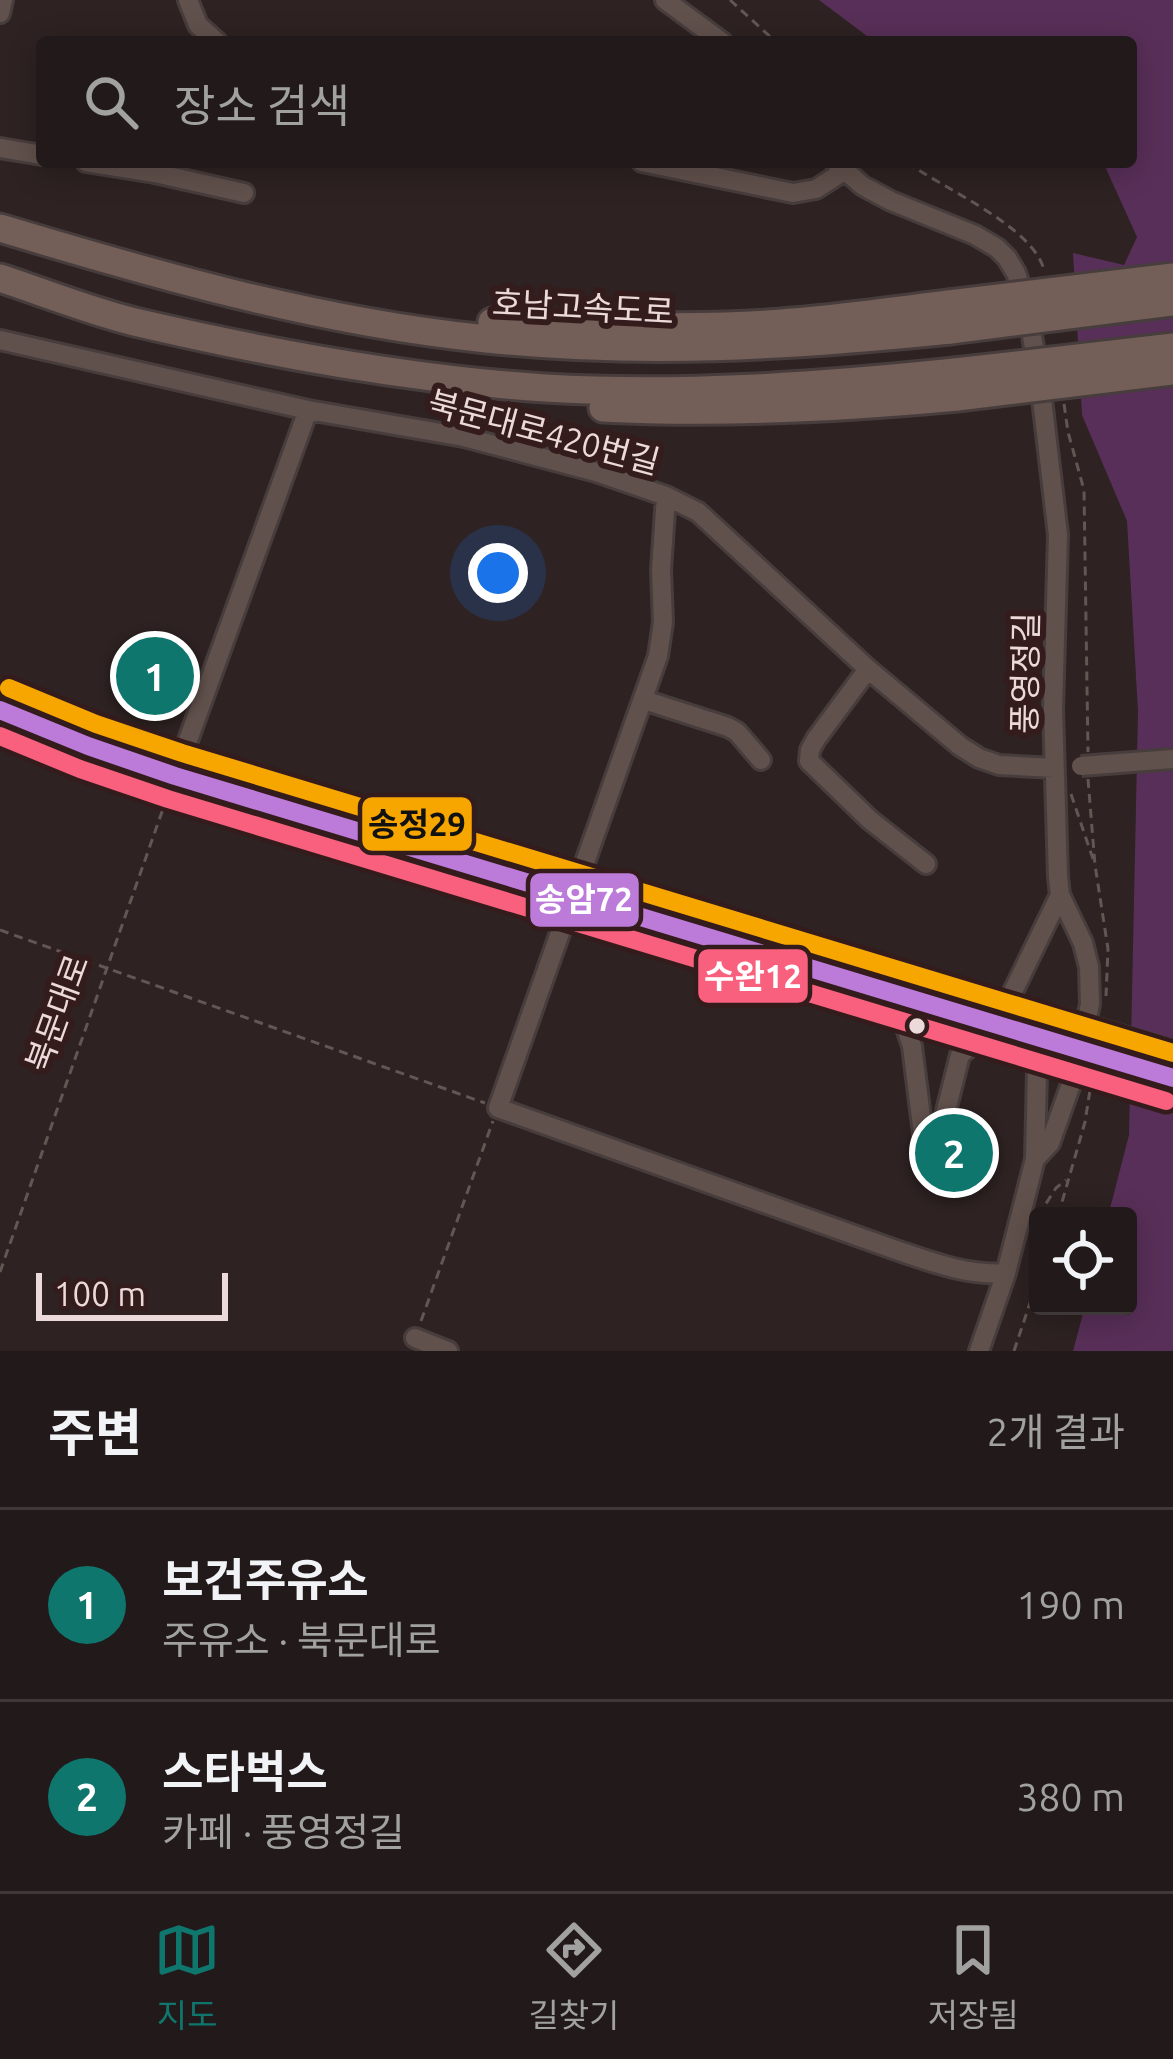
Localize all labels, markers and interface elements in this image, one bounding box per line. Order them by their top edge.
search box [36,36,1137,168]
icon: search [78,69,144,135]
text: 장소 검색 [174,80,350,131]
street label: 호남고속도로 [491,283,675,330]
street label: 북문대로420번길 [424,383,664,480]
your location [468,543,528,603]
street label: 풍영정길 [1005,612,1044,734]
pin: 1 [116,631,194,721]
line badge: 송정29 [360,795,474,853]
text: 송정29 [368,805,466,842]
line badge: 송암72 [528,871,641,929]
text: 송암72 [535,880,633,917]
line badge: 수완12 [696,947,810,1005]
street label: 북문대로 [18,949,95,1076]
text: 수완12 [704,957,802,994]
unlabelled marker [906,1015,928,1037]
pin: 2 [915,1108,993,1198]
map controls [1029,1207,1137,1315]
button: locate [1029,1207,1137,1315]
scale bar [36,1267,228,1320]
text: 100 m [54,1275,146,1312]
text: 주변 [48,1403,142,1461]
text: 2개 결과 [986,1410,1125,1453]
text: 보건주유소 [162,1554,369,1605]
text: 1 [76,1583,98,1626]
text: 190 m [1016,1583,1125,1626]
text: 주유소 · 북문대로 [162,1618,441,1661]
text: 스타벅스 [162,1746,328,1797]
text: 2 [76,1775,98,1818]
text: 380 m [1016,1775,1125,1818]
text: 카페 · 풍영정길 [162,1810,405,1853]
tab: 지도 [154,1917,220,2037]
tab: 길찾기 [528,1917,619,2037]
tab: 저장됨 [928,1917,1019,2037]

